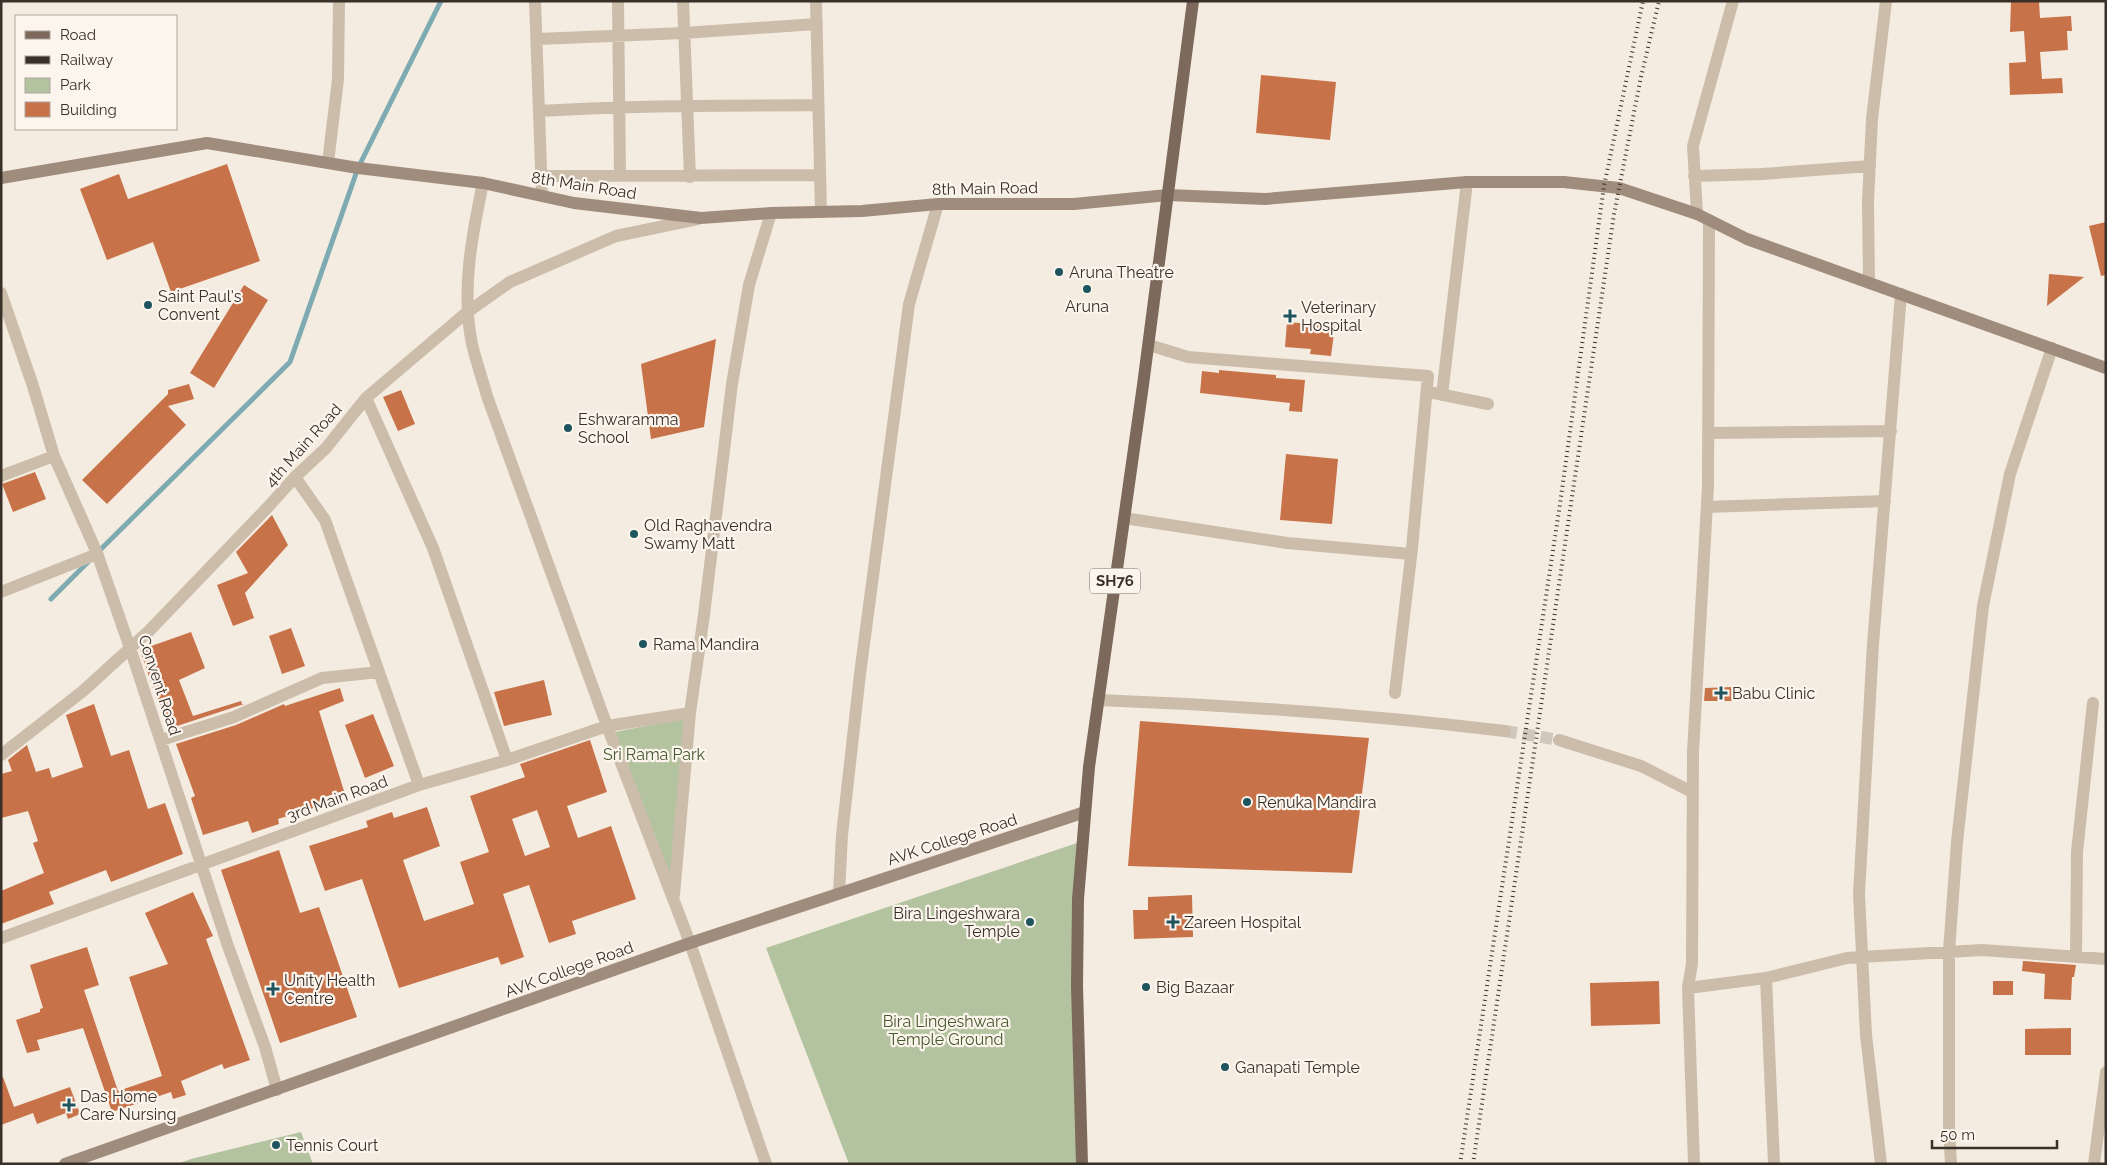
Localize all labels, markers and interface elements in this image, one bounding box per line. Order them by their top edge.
legend [15,15,178,130]
text: Road [60,26,96,44]
text: Railway [60,51,113,69]
text: Park [60,76,91,94]
text: Building [60,101,117,119]
street label: 8th Main Road [530,168,638,203]
street label: 8th Main Road [932,178,1038,199]
place label: Aruna Theatre [1069,263,1174,282]
marker: Aruna Theatre [1053,266,1065,278]
marker: Aruna [1081,283,1093,295]
place label: Saint Paul's Convent [158,287,242,324]
place label: Aruna [1065,297,1109,316]
place label: Veterinary Hospital [1301,298,1376,335]
marker: Saint Paul's Convent [142,299,154,311]
marker: Veterinary Hospital [1283,309,1297,323]
street label: 4th Main Road [261,400,346,491]
place label: Eshwaramma School [578,410,679,447]
marker: Eshwaramma School [562,422,574,434]
place label: Old Raghavendra Swamy Matt [644,516,772,553]
marker: Old Raghavendra Swamy Matt [628,528,640,540]
road number: SH76 [1090,568,1140,594]
street label: Convent Road [134,633,185,738]
place label: Rama Mandira [653,635,759,654]
marker: Rama Mandira [637,638,649,650]
place label: Babu Clinic [1732,684,1815,703]
marker: Babu Clinic [1714,686,1728,700]
park label: Sri Rama Park [603,745,706,764]
street label: 3rd Main Road [284,771,390,826]
place label: Renuka Mandira [1257,793,1376,812]
marker: Renuka Mandira [1241,796,1253,808]
street label: AVK College Road [885,810,1019,869]
place label: Bira Lingeshwara Temple [893,904,1020,941]
place label: Zareen Hospital [1184,913,1302,932]
marker: Zareen Hospital [1166,915,1180,929]
marker: Bira Lingeshwara Temple [1024,916,1036,928]
street label: AVK College Road [502,937,636,1002]
place label: Unity Health Centre [284,971,375,1008]
place label: Big Bazaar [1156,978,1235,997]
marker: Big Bazaar [1140,981,1152,993]
marker: Unity Health Centre [266,982,280,996]
park label: Bira Lingeshwara Temple Ground [883,1012,1009,1049]
place label: Ganapati Temple [1235,1058,1360,1077]
marker: Ganapati Temple [1219,1061,1231,1073]
place label: Das Home Care Nursing [80,1087,176,1124]
marker: Das Home Care Nursing [62,1098,76,1112]
scale bar [1932,1118,2057,1150]
text: 50 m [1940,1126,1975,1144]
place label: Tennis Court [286,1136,379,1155]
marker: Tennis Court [270,1139,282,1151]

